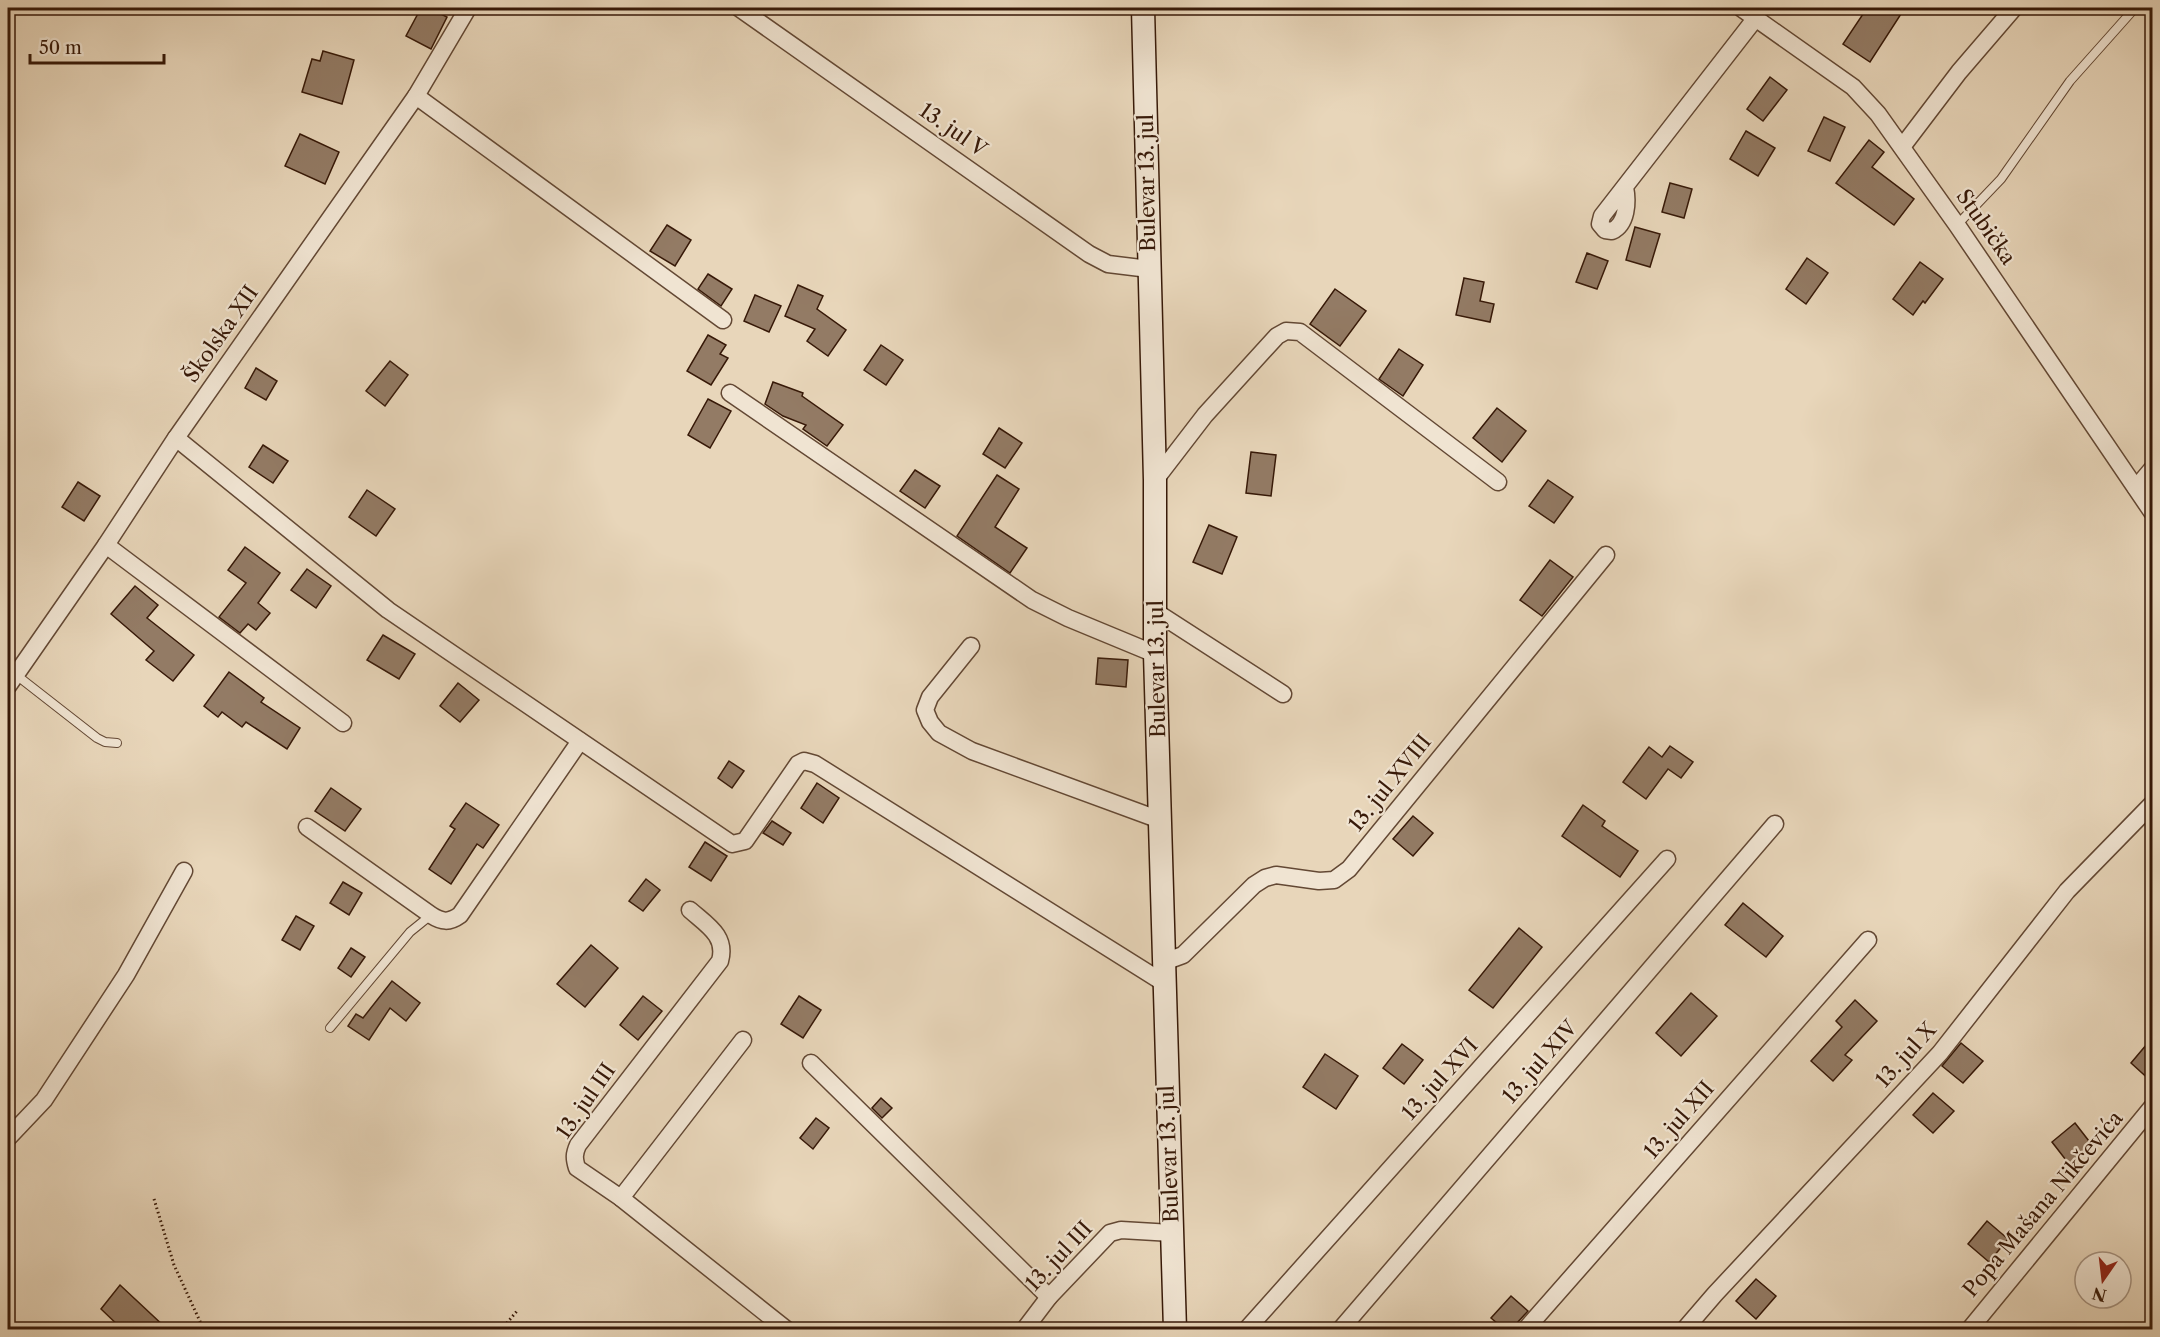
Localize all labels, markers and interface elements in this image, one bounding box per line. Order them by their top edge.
scale bar [30,27,164,65]
text: 50 m [39,37,82,59]
street label: 13. jul V [915,97,993,162]
street label: Bulevar 13. jul [1133,114,1160,252]
street label: Stubička [1951,184,2022,270]
street label: Školska XII [178,281,263,387]
street label: Bulevar 13. jul [1143,600,1170,738]
street label: 13. jul XVIII [1343,729,1436,836]
street label: 13. jul XIV [1497,1015,1583,1108]
street label: 13. jul X [1870,1017,1941,1092]
street label: 13. jul XVI [1396,1033,1483,1125]
street label: 13. jul III [551,1058,620,1143]
street label: 13. jul XII [1638,1076,1719,1163]
street label: Bulevar 13. jul [1154,1085,1183,1223]
street label: Popa Mašana Nikčevića [1958,1106,2128,1302]
street label: 13. jul III [1020,1216,1097,1296]
north arrow [2073,1250,2133,1310]

